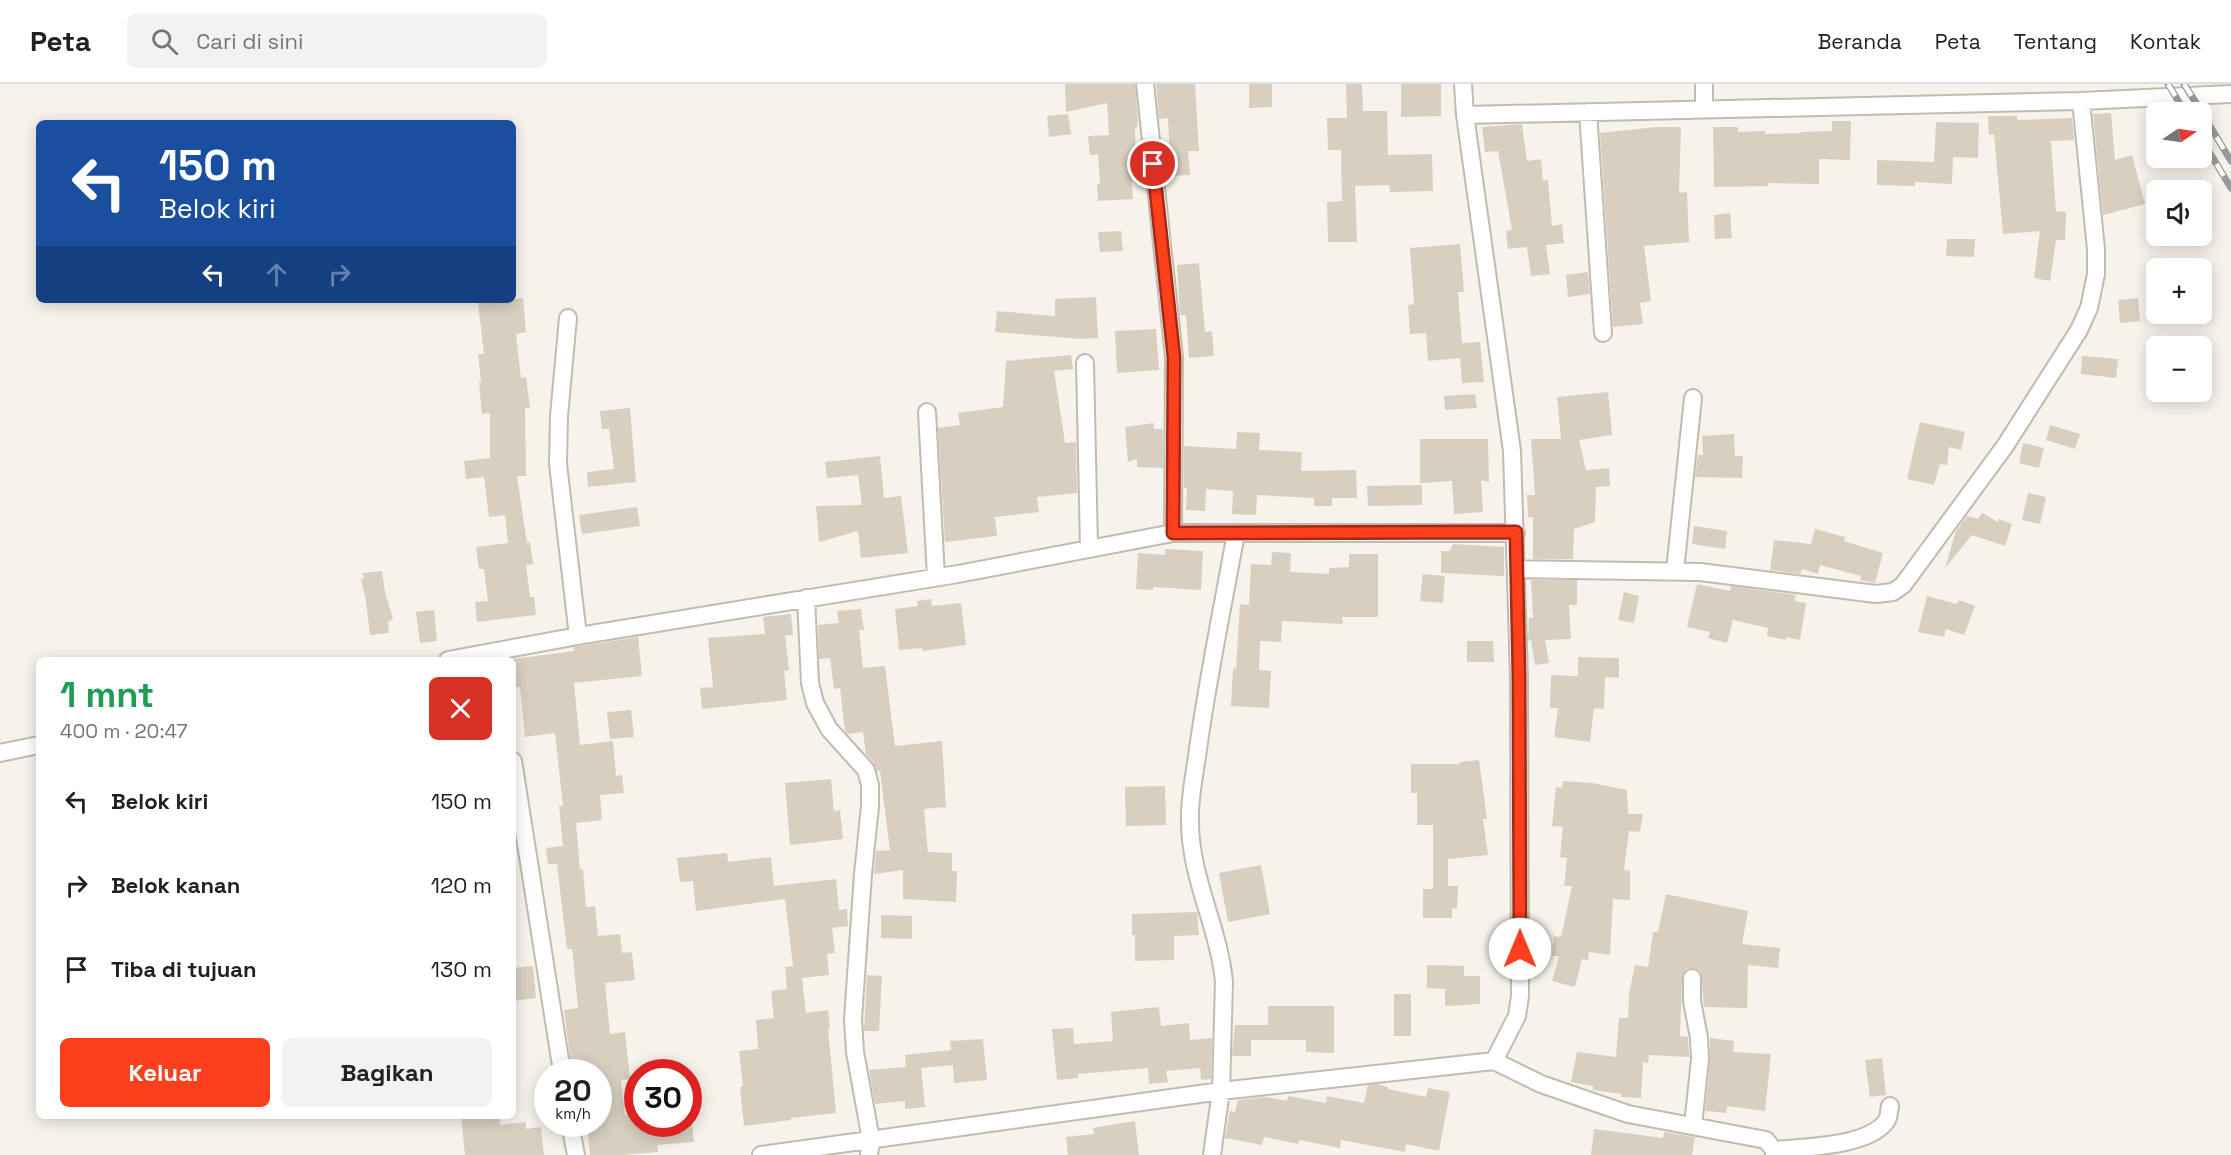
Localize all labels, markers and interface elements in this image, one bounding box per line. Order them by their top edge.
search box [127,14,547,68]
text: Peta [30,23,91,59]
icon: search [148,25,181,58]
text: Cari di sini [196,27,303,55]
text: Beranda [1817,28,1902,55]
text: Peta [1935,28,1981,55]
text: Tentang [2014,28,2097,55]
text: Kontak [2130,28,2201,55]
north arrow [2146,102,2212,168]
map controls [2146,102,2212,402]
pin [1127,138,1178,189]
text: 150 m [159,139,277,192]
icon: left [60,144,138,222]
icon: arrive [1136,147,1169,180]
button: sound [2146,180,2212,246]
text: Belok kiri [159,191,276,226]
icon: left [197,258,230,291]
icon: ahead [260,258,293,291]
icon: right [323,258,356,291]
button: + [2146,258,2212,324]
button: − [2146,336,2212,402]
text: 1 mnt [60,672,154,718]
button: close [429,677,492,740]
text: 400 m · 20:47 [60,718,188,744]
icon: left [60,785,93,818]
text: Belok kiri [111,787,208,815]
text: 150 m [431,787,492,815]
icon: right [60,869,93,902]
text: Belok kanan [111,871,240,899]
text: 120 m [431,871,492,899]
position arrow [1488,917,1552,981]
icon: arrive [60,953,93,986]
text: Tiba di tujuan [111,955,257,983]
text: 130 m [431,955,492,983]
button: Keluar [60,1038,270,1107]
button: Bagikan [282,1038,492,1107]
speed limit sign: 30 [624,1059,702,1137]
text: 20 [554,1071,592,1110]
text: km/h [555,1104,591,1123]

